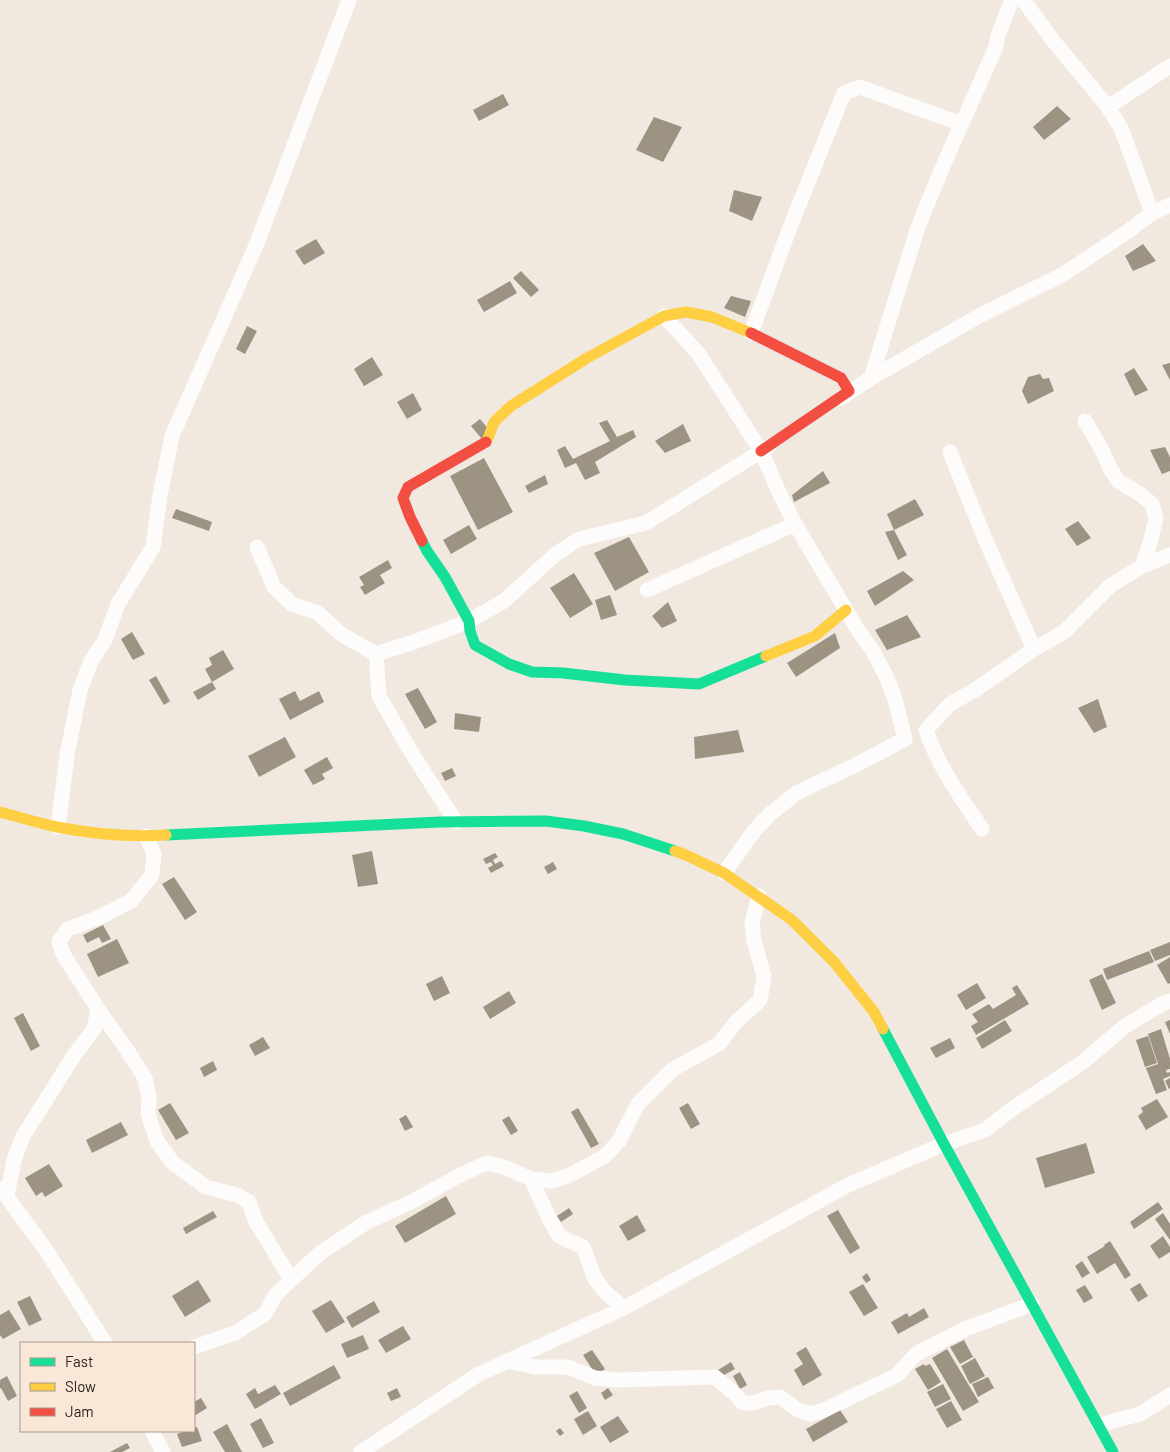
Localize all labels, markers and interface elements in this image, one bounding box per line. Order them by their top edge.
legend [20,1342,195,1432]
text: Fast [65,1352,93,1370]
text: Slow [65,1377,96,1395]
text: Jam [65,1402,94,1420]

